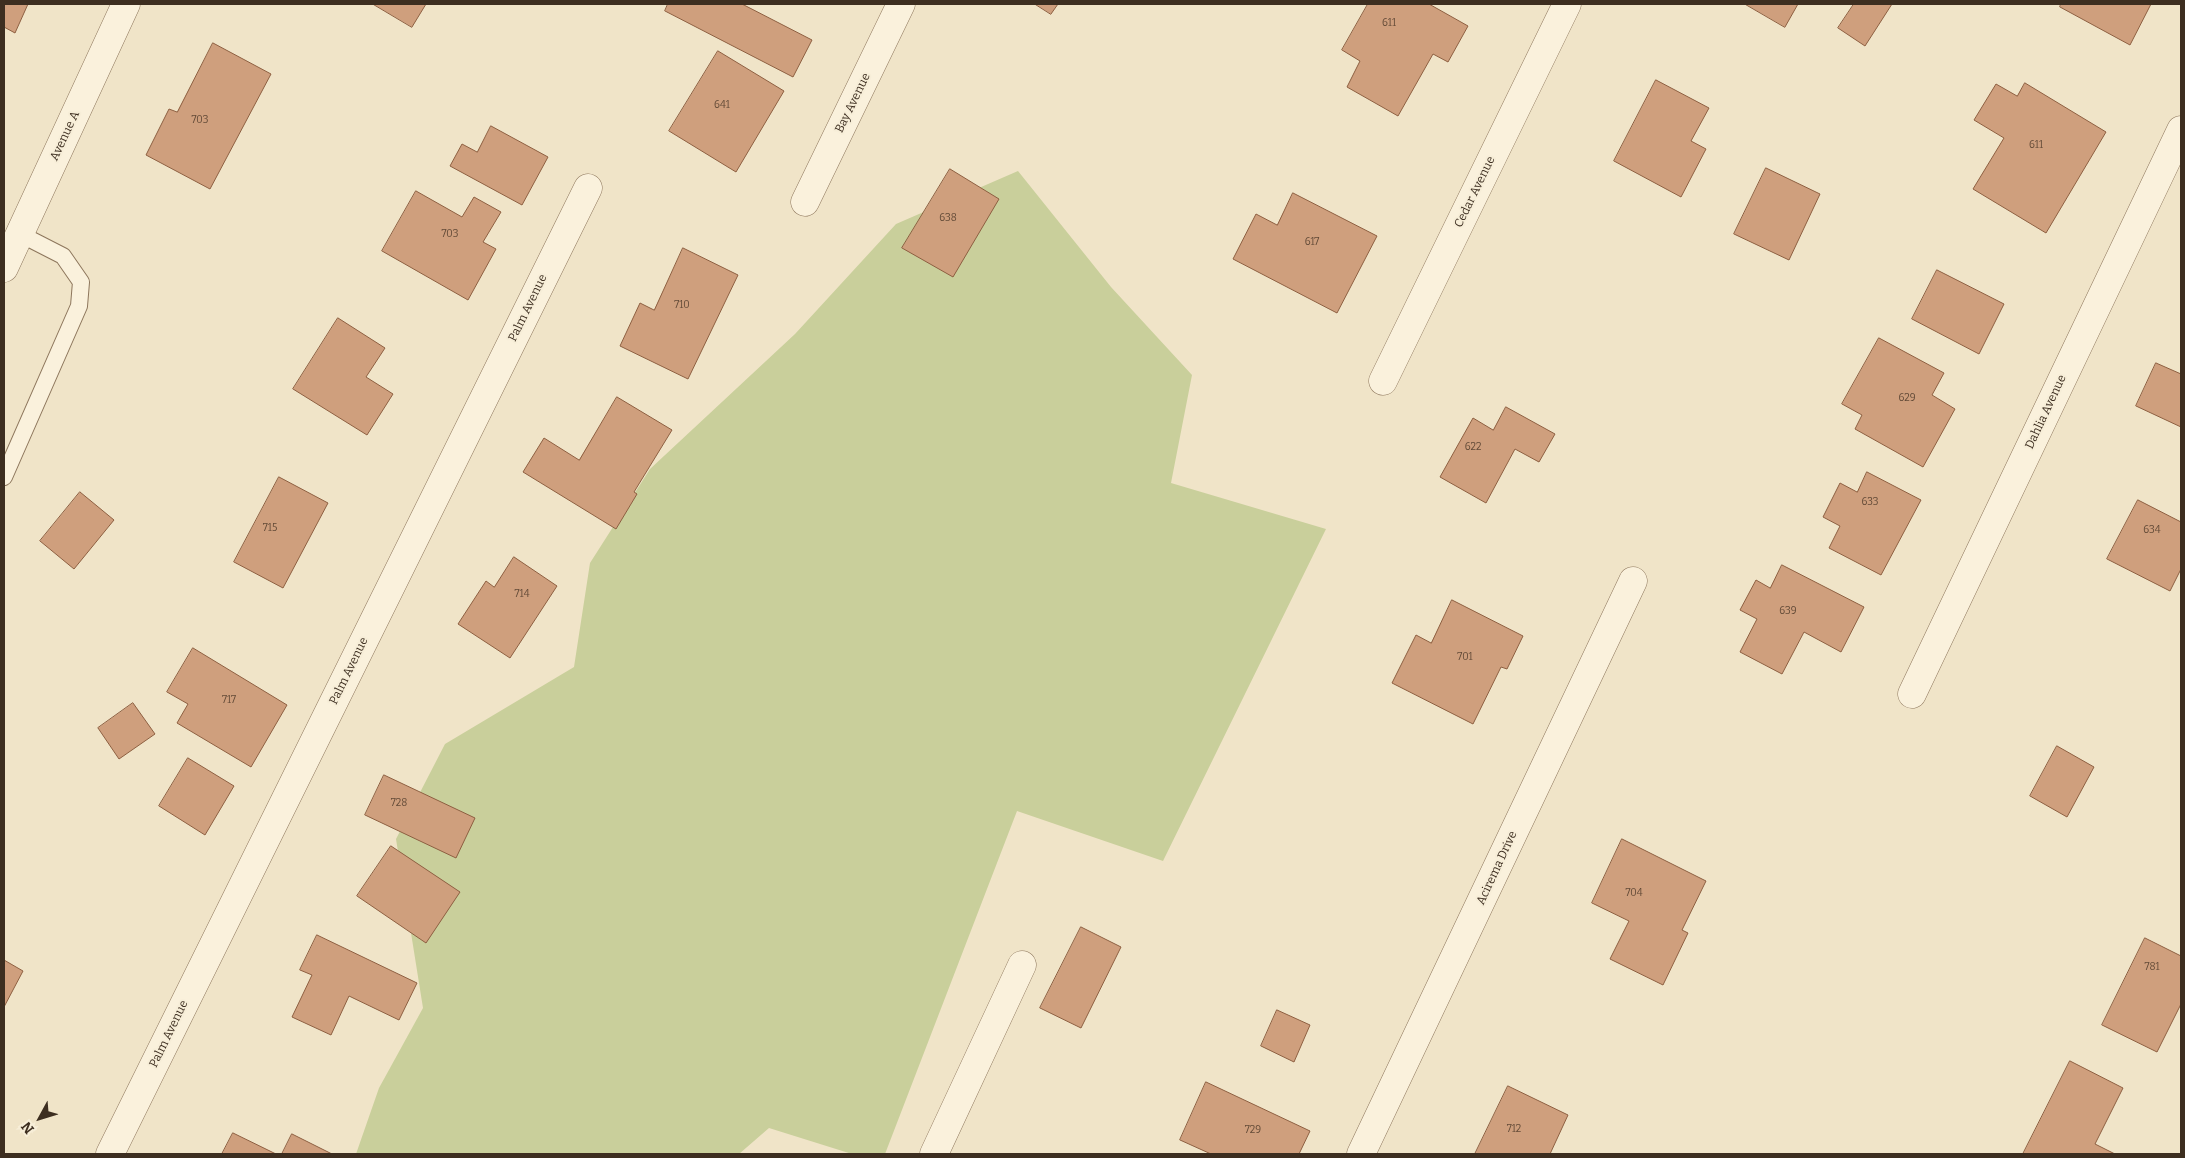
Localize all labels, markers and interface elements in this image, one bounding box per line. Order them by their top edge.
house number: 611 [1382,17,1396,29]
street label: Bay Avenue [832,71,874,135]
house number: 641 [714,99,730,111]
street label: Avenue A [47,109,83,163]
house number: 703 [192,114,208,126]
house number: 611 [2029,139,2043,151]
street label: Cedar Avenue [1452,154,1498,230]
house number: 638 [939,212,957,224]
house number: 703 [442,228,458,240]
house number: 617 [1305,236,1319,248]
street label: Palm Avenue [506,272,550,344]
house number: 710 [674,299,690,311]
street label: Dahlia Avenue [2022,373,2070,451]
house number: 629 [1898,392,1916,404]
house number: 622 [1465,441,1481,453]
house number: 633 [1862,496,1878,508]
house number: 715 [263,522,277,534]
house number: 634 [2143,524,2161,536]
house number: 714 [515,588,529,600]
house number: 639 [1779,605,1797,617]
street label: Palm Avenue [327,635,371,707]
house number: 701 [1457,651,1473,663]
house number: 717 [222,694,236,706]
house number: 728 [391,797,407,809]
street label: Acirema Drive [1474,829,1520,907]
house number: 704 [1625,887,1643,899]
house number: 781 [2145,961,2159,973]
street label: Palm Avenue [147,998,191,1070]
north arrow [15,1093,65,1143]
text: N [18,1118,38,1137]
house number: 712 [1507,1123,1521,1135]
house number: 729 [1245,1124,1261,1136]

